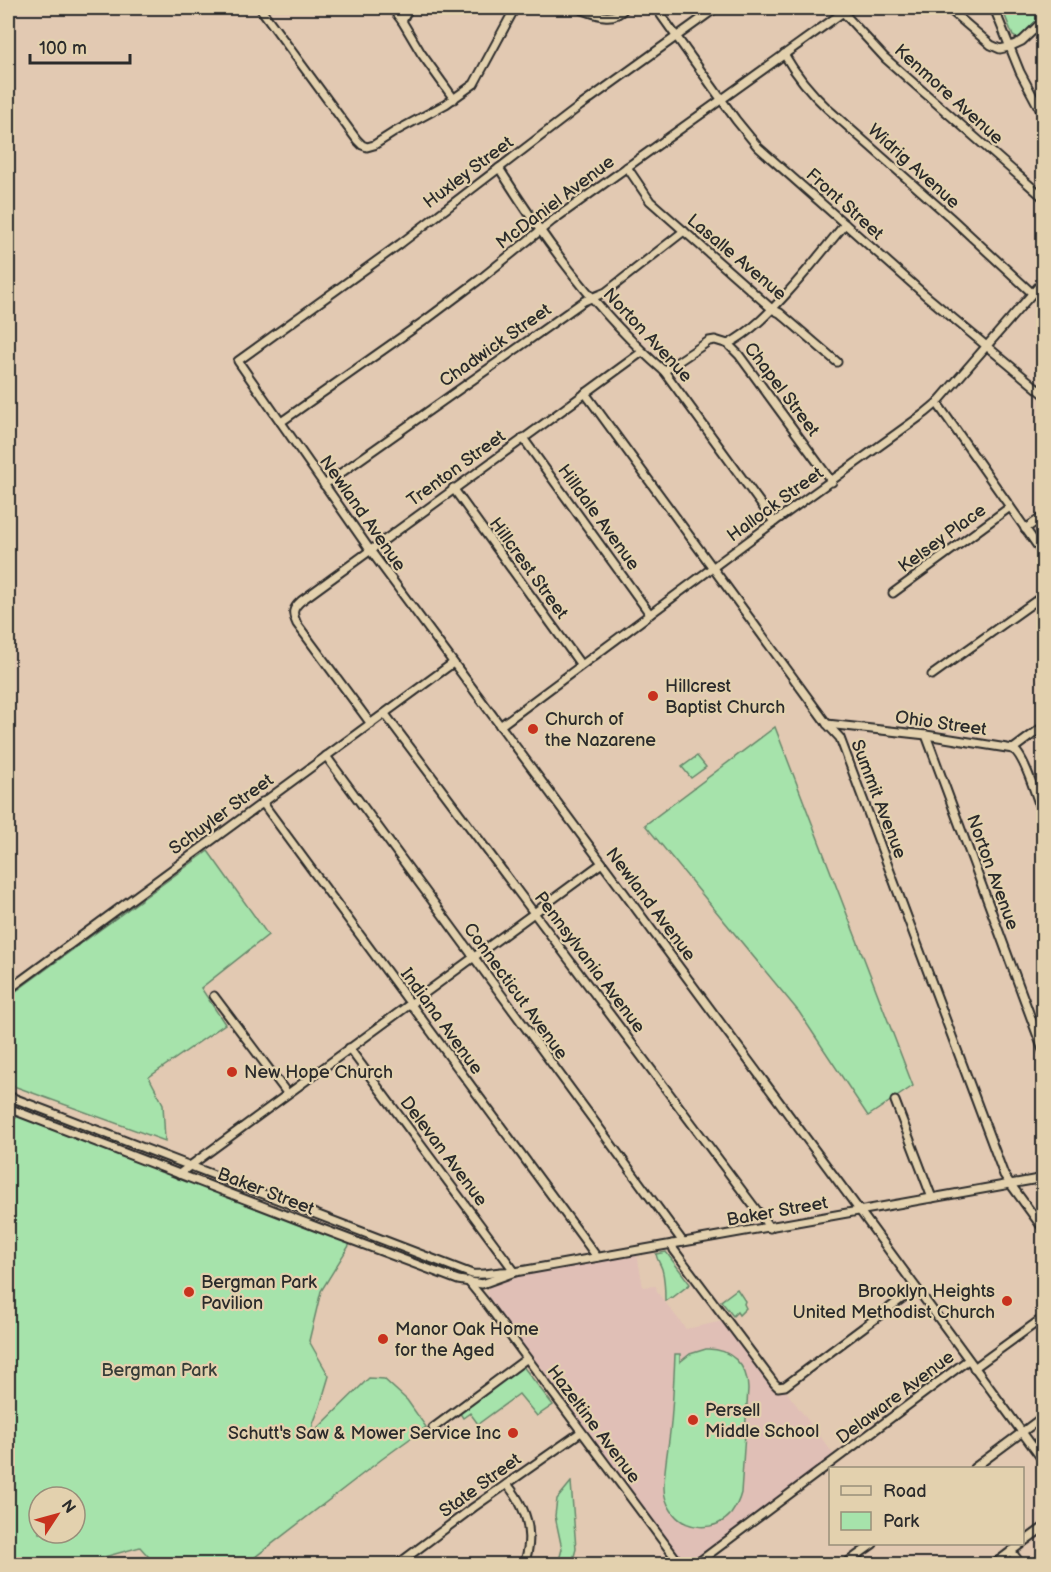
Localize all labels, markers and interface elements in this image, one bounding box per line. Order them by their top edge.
scale bar [30,27,130,65]
text: 100 m [39,38,87,59]
street label: Kenmore Avenue [890,40,1008,149]
street label: Widrig Avenue [863,120,964,213]
street label: Huxley Street [419,132,518,213]
street label: McDaniel Avenue [492,151,619,254]
street label: Front Street [802,164,888,245]
street label: Lasalle Avenue [683,210,791,305]
street label: Norton Avenue [599,284,697,387]
street label: Chadwick Street [436,299,555,392]
street label: Chapel Street [740,338,824,441]
street label: Trenton Street [403,425,510,511]
street label: Newland Avenue [315,452,410,575]
street label: Hilldale Avenue [553,460,644,575]
street label: Hallock Street [723,462,828,546]
street label: Kelsey Place [894,499,990,577]
street label: Hillcrest Street [485,514,573,623]
place label: Hillcrest Baptist Church [665,676,785,718]
marker: Hillcrest Baptist Church [646,689,660,703]
street label: Ohio Street [894,707,988,740]
place label: Church of the Nazarene [545,709,656,751]
marker: Church of the Nazarene [526,722,540,736]
street label: Summit Avenue [846,737,911,862]
street label: Schuyler Street [165,769,278,859]
street label: Norton Avenue [962,812,1023,933]
street label: Newland Avenue [601,844,700,965]
street label: Pennsylvania Avenue [530,888,650,1037]
street label: Connecticut Avenue [459,919,572,1064]
street label: Indiana Avenue [396,964,487,1079]
place label: New Hope Church [244,1062,393,1083]
marker: New Hope Church [225,1065,239,1079]
street label: Delevan Avenue [395,1092,492,1211]
street label: Baker Street [214,1163,318,1220]
street label: Baker Street [725,1192,830,1231]
place label: Bergman Park Pavilion [201,1272,317,1314]
place label: Brooklyn Heights United Methodist Church [793,1281,995,1323]
marker: Bergman Park Pavilion [182,1285,196,1299]
marker: Brooklyn Heights United Methodist Church [1000,1294,1014,1308]
place label: Manor Oak Home for the Aged [395,1319,539,1361]
marker: Manor Oak Home for the Aged [376,1332,390,1346]
street label: Delaware Avenue [832,1346,959,1448]
park label: Bergman Park [101,1360,217,1381]
street label: Hazeltine Avenue [542,1361,645,1488]
place label: Persell Middle School [705,1400,819,1442]
marker: Persell Middle School [686,1413,700,1427]
place label: Schutt's Saw & Mower Service Inc [228,1423,501,1444]
marker: Schutt's Saw & Mower Service Inc [506,1426,520,1440]
street label: State Street [435,1449,526,1522]
legend [829,1467,1024,1545]
text: Road [883,1481,927,1502]
north arrow [27,1485,87,1545]
text: N [57,1497,79,1518]
text: Park [883,1511,919,1532]

